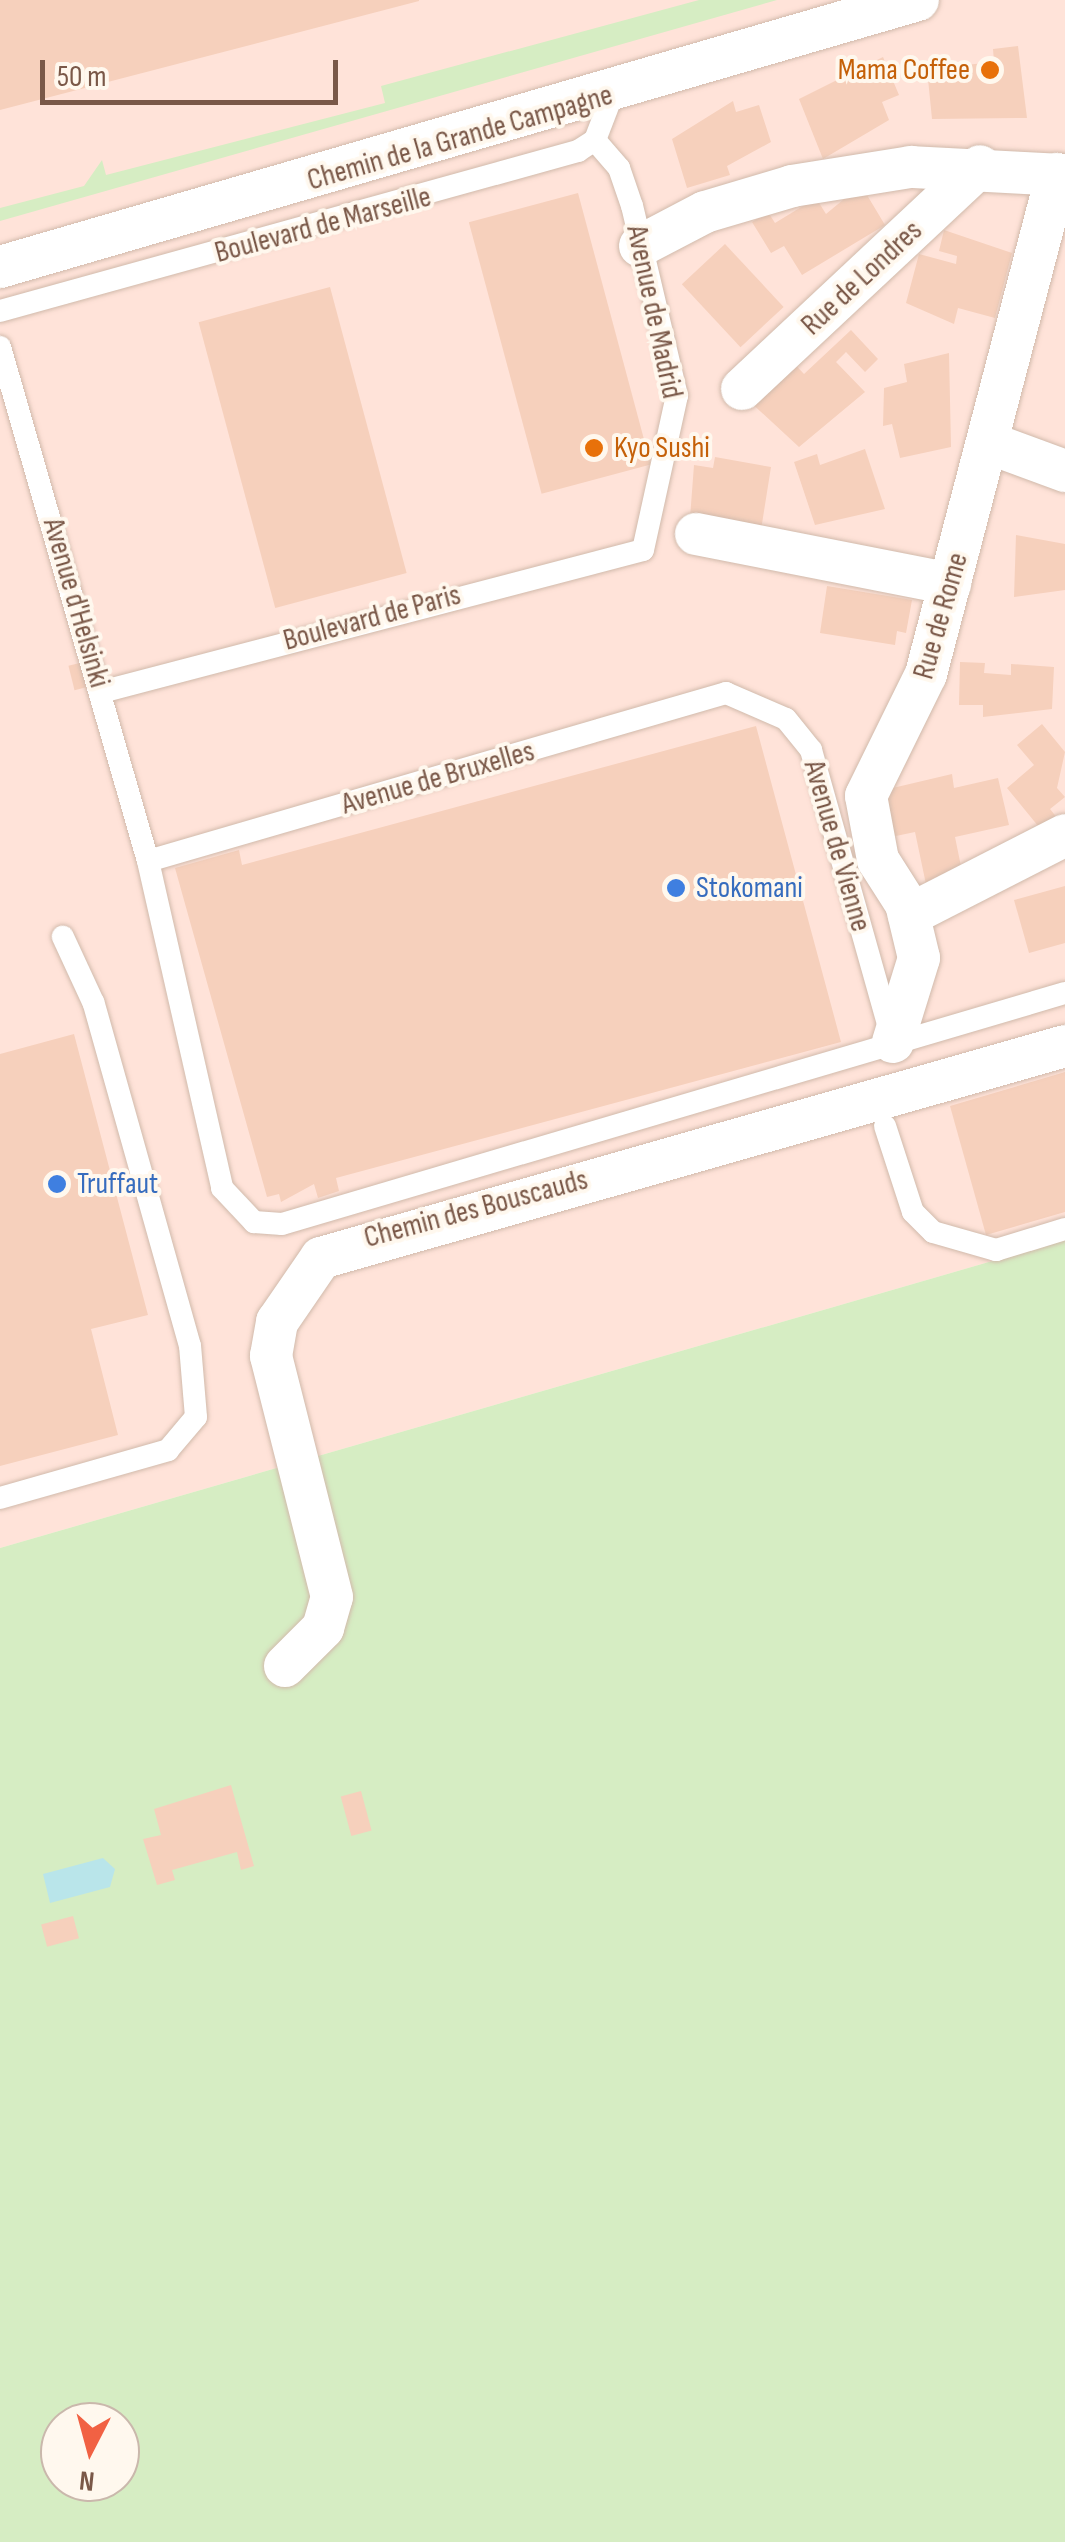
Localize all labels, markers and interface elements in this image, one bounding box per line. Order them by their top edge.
scale bar [45,40,342,102]
place label: Mama Coffee [838,52,970,88]
text: 50 m [57,59,106,95]
marker: Mama Coffee [979,59,1001,81]
street label: Chemin de la Grande Campagne [303,77,617,199]
street label: Boulevard de Marseille [211,179,435,271]
street label: Rue de Londres [794,213,930,343]
street label: Avenue de Madrid [618,222,690,402]
place label: Kyo Sushi [614,430,710,466]
marker: Kyo Sushi [583,437,605,459]
street label: Avenue d'Helsinki [35,514,117,692]
street label: Rue de Rome [906,549,976,683]
street label: Boulevard de Paris [279,577,465,659]
street label: Avenue de Bruxelles [338,733,538,823]
street label: Avenue de Vienne [795,756,879,936]
place label: Stokomani [696,870,803,906]
marker: Stokomani [665,877,687,899]
street label: Chemin des Bouscauds [360,1162,592,1256]
place label: Truffaut [77,1166,158,1202]
marker: Truffaut [46,1173,68,1195]
north arrow [40,2402,140,2502]
text: N [78,2463,96,2498]

